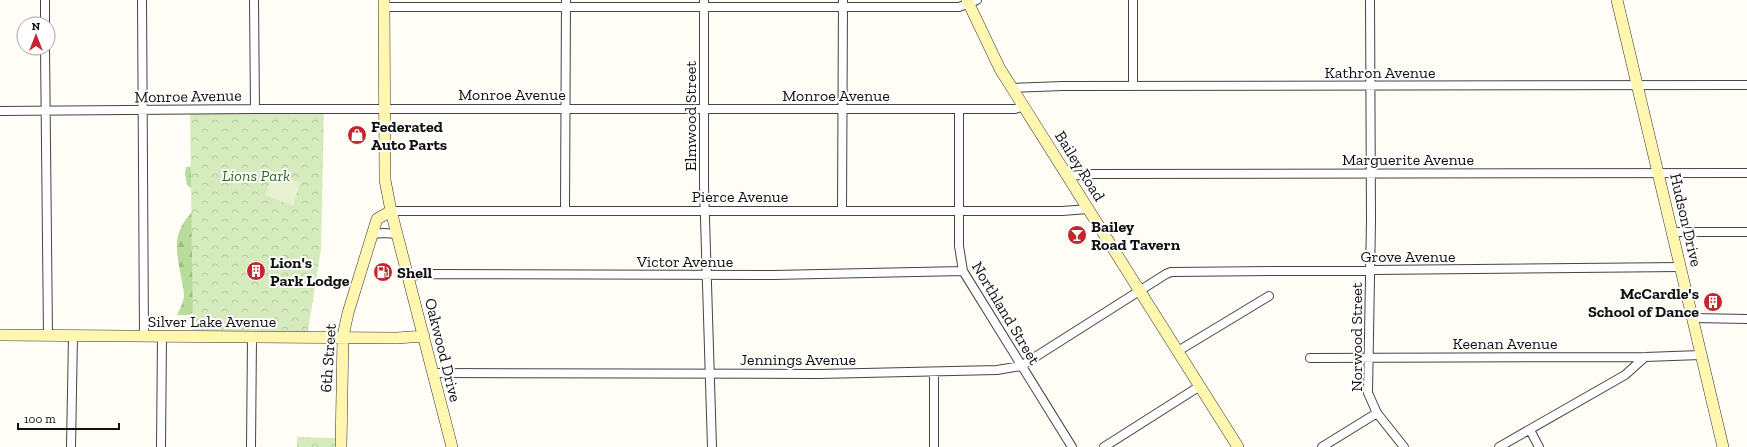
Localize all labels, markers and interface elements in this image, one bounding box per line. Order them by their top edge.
north arrow [16,16,56,56]
text: N [32,20,41,33]
street label: Elmwood Street [681,61,700,171]
street label: Kathron Avenue [1325,63,1435,82]
street label: Monroe Avenue [458,85,566,104]
street label: Monroe Avenue [134,86,242,106]
street label: Monroe Avenue [782,86,890,105]
place label: Federated Auto Parts [371,117,447,154]
shop icon: Federated Auto Parts [346,124,368,146]
street label: Bailey Road [1051,127,1109,205]
street label: Marguerite Avenue [1342,150,1474,169]
park label: Lions Park [222,166,290,185]
street label: Hudson Drive [1666,171,1706,269]
street label: Pierce Avenue [692,187,788,206]
place label: Bailey Road Tavern [1091,217,1181,254]
bar icon: Bailey Road Tavern [1066,224,1088,246]
street label: Grove Avenue [1361,247,1455,266]
street label: Victor Avenue [636,252,733,271]
place label: Lion's Park Lodge [270,253,350,290]
street label: Northland Street [968,258,1044,368]
building icon: Lion's Park Lodge [245,260,267,282]
fuel station icon: Shell [372,261,394,283]
place label: Shell [397,263,432,282]
street label: Norwood Street [1347,282,1366,392]
place label: McCardle's School of Dance [1588,284,1699,321]
building icon: McCardle's School of Dance [1702,291,1724,313]
street label: Oakwood Drive [421,296,465,404]
street label: Silver Lake Avenue [148,312,276,331]
street label: 6th Street [316,323,340,393]
street label: Keenan Avenue [1453,334,1557,353]
street label: Jennings Avenue [740,350,856,369]
scale bar [18,405,119,431]
text: 100 m [24,412,56,426]

